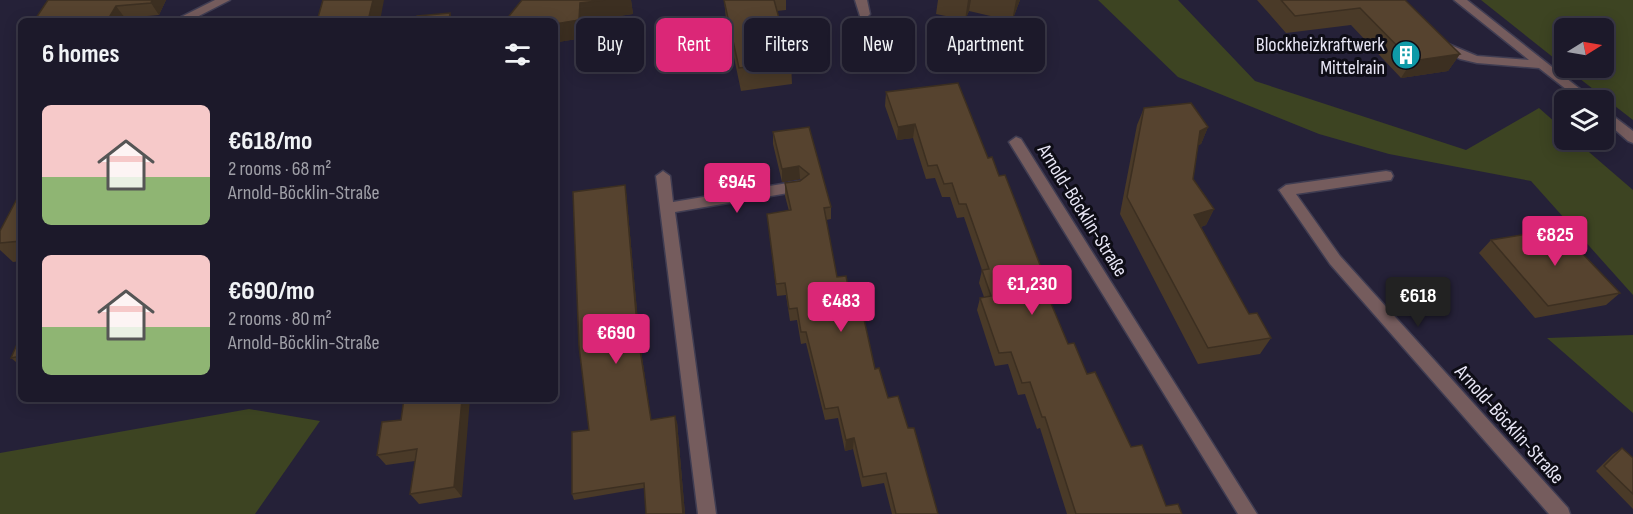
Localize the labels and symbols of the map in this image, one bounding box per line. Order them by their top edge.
north arrow [1554,18,1614,78]
place label: Blockheizkraftwerk Mittelrain [1256,33,1385,80]
building icon: Blockheizkraftwerk Mittelrain [1390,39,1422,71]
street label: Arnold-Böcklin-Straße [1031,139,1133,281]
pin: €945 [701,163,773,214]
pin: €825 [1519,216,1591,267]
pin: €1,230 [983,265,1081,316]
pin: €618 [1382,277,1454,328]
pin: €483 [805,282,877,333]
pin: €690 [580,314,652,365]
street label: Arnold-Böcklin-Straße [1449,360,1569,489]

